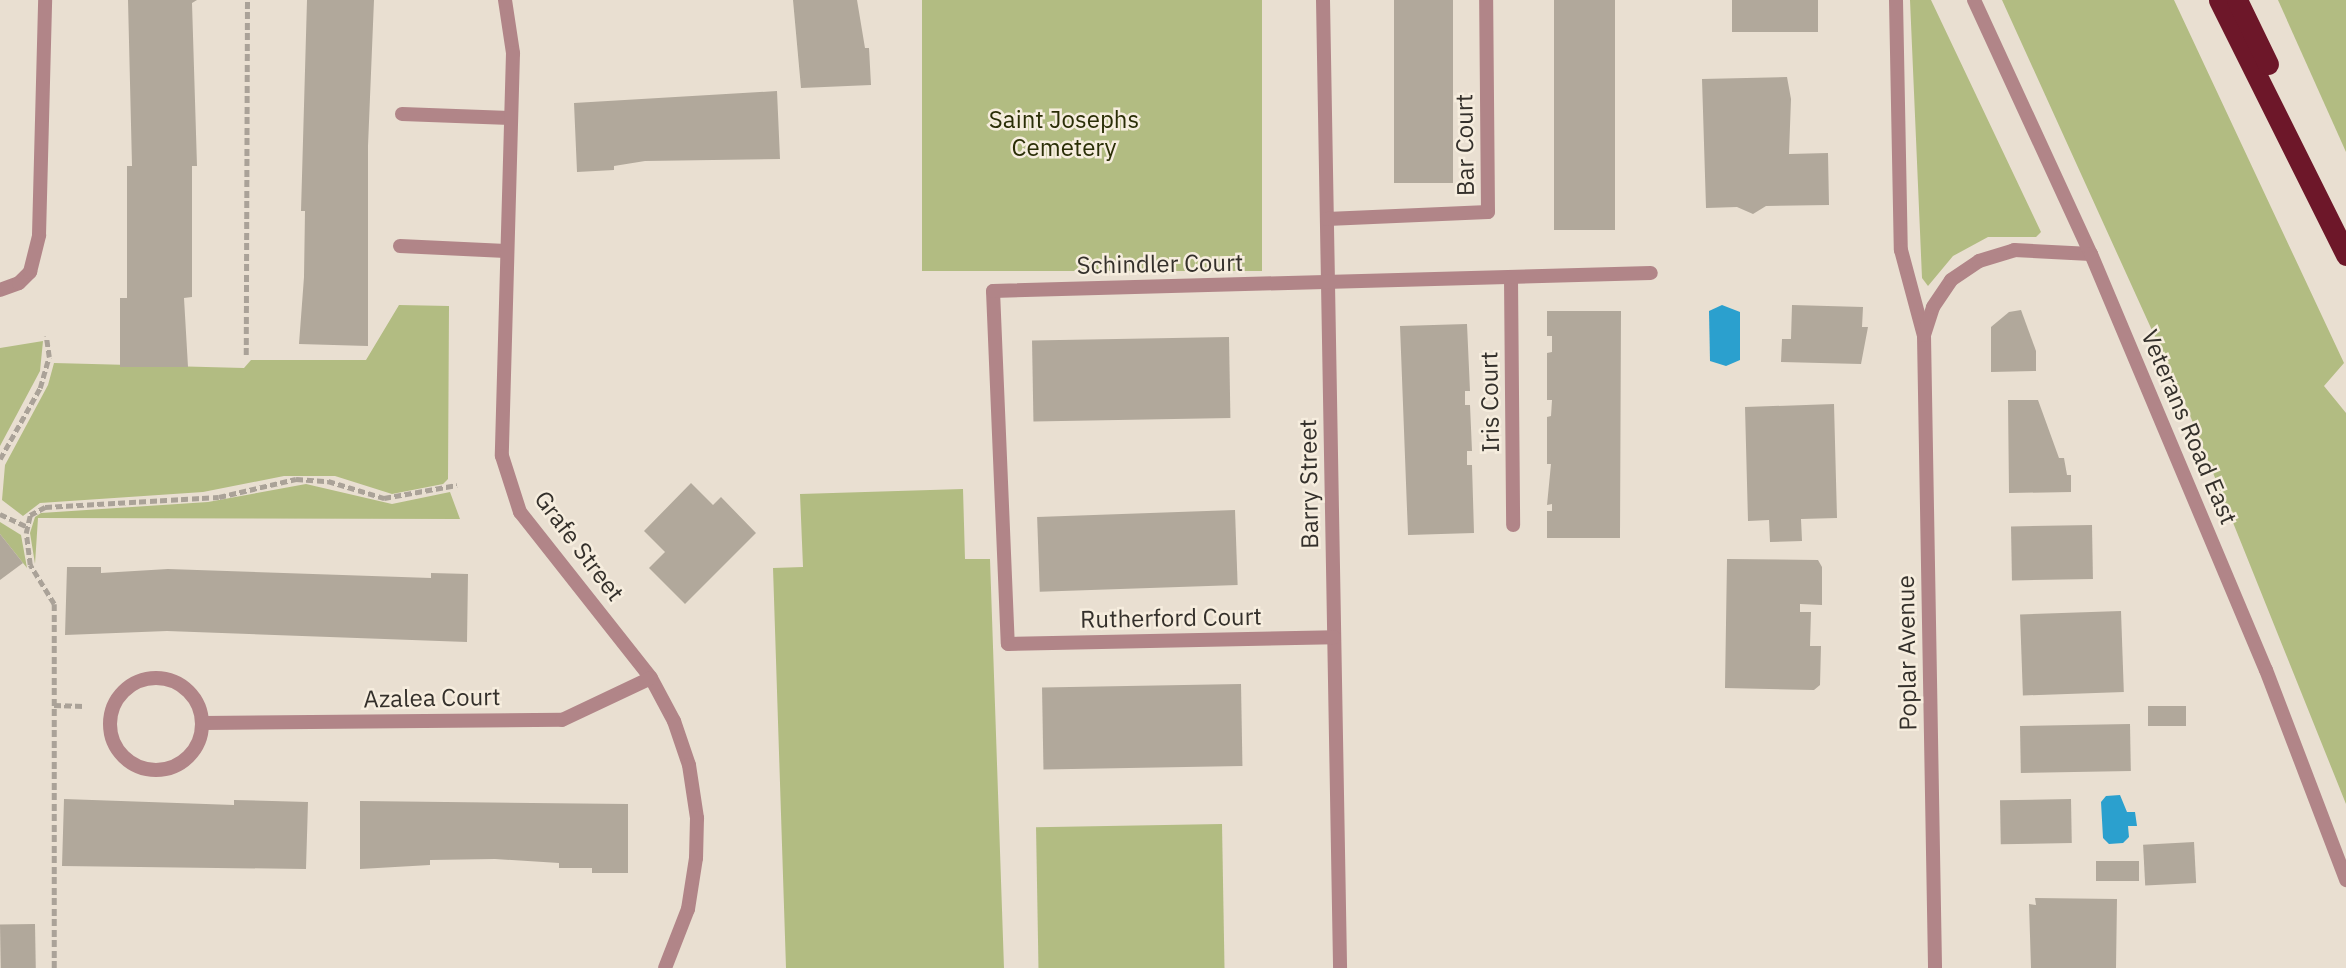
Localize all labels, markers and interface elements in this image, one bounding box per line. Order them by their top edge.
street label: Bar Court [1450,94,1480,196]
park label: Saint Josephs Cemetery [989,106,1139,162]
street label: Schindler Court [1076,248,1244,280]
street label: Veterans Road East [2135,325,2243,529]
street label: Iris Court [1475,351,1505,453]
street label: Barry Street [1293,419,1325,549]
street label: Grafe Street [528,485,630,607]
street label: Poplar Avenue [1891,575,1923,731]
street label: Rutherford Court [1080,602,1262,634]
street label: Azalea Court [363,682,501,714]

